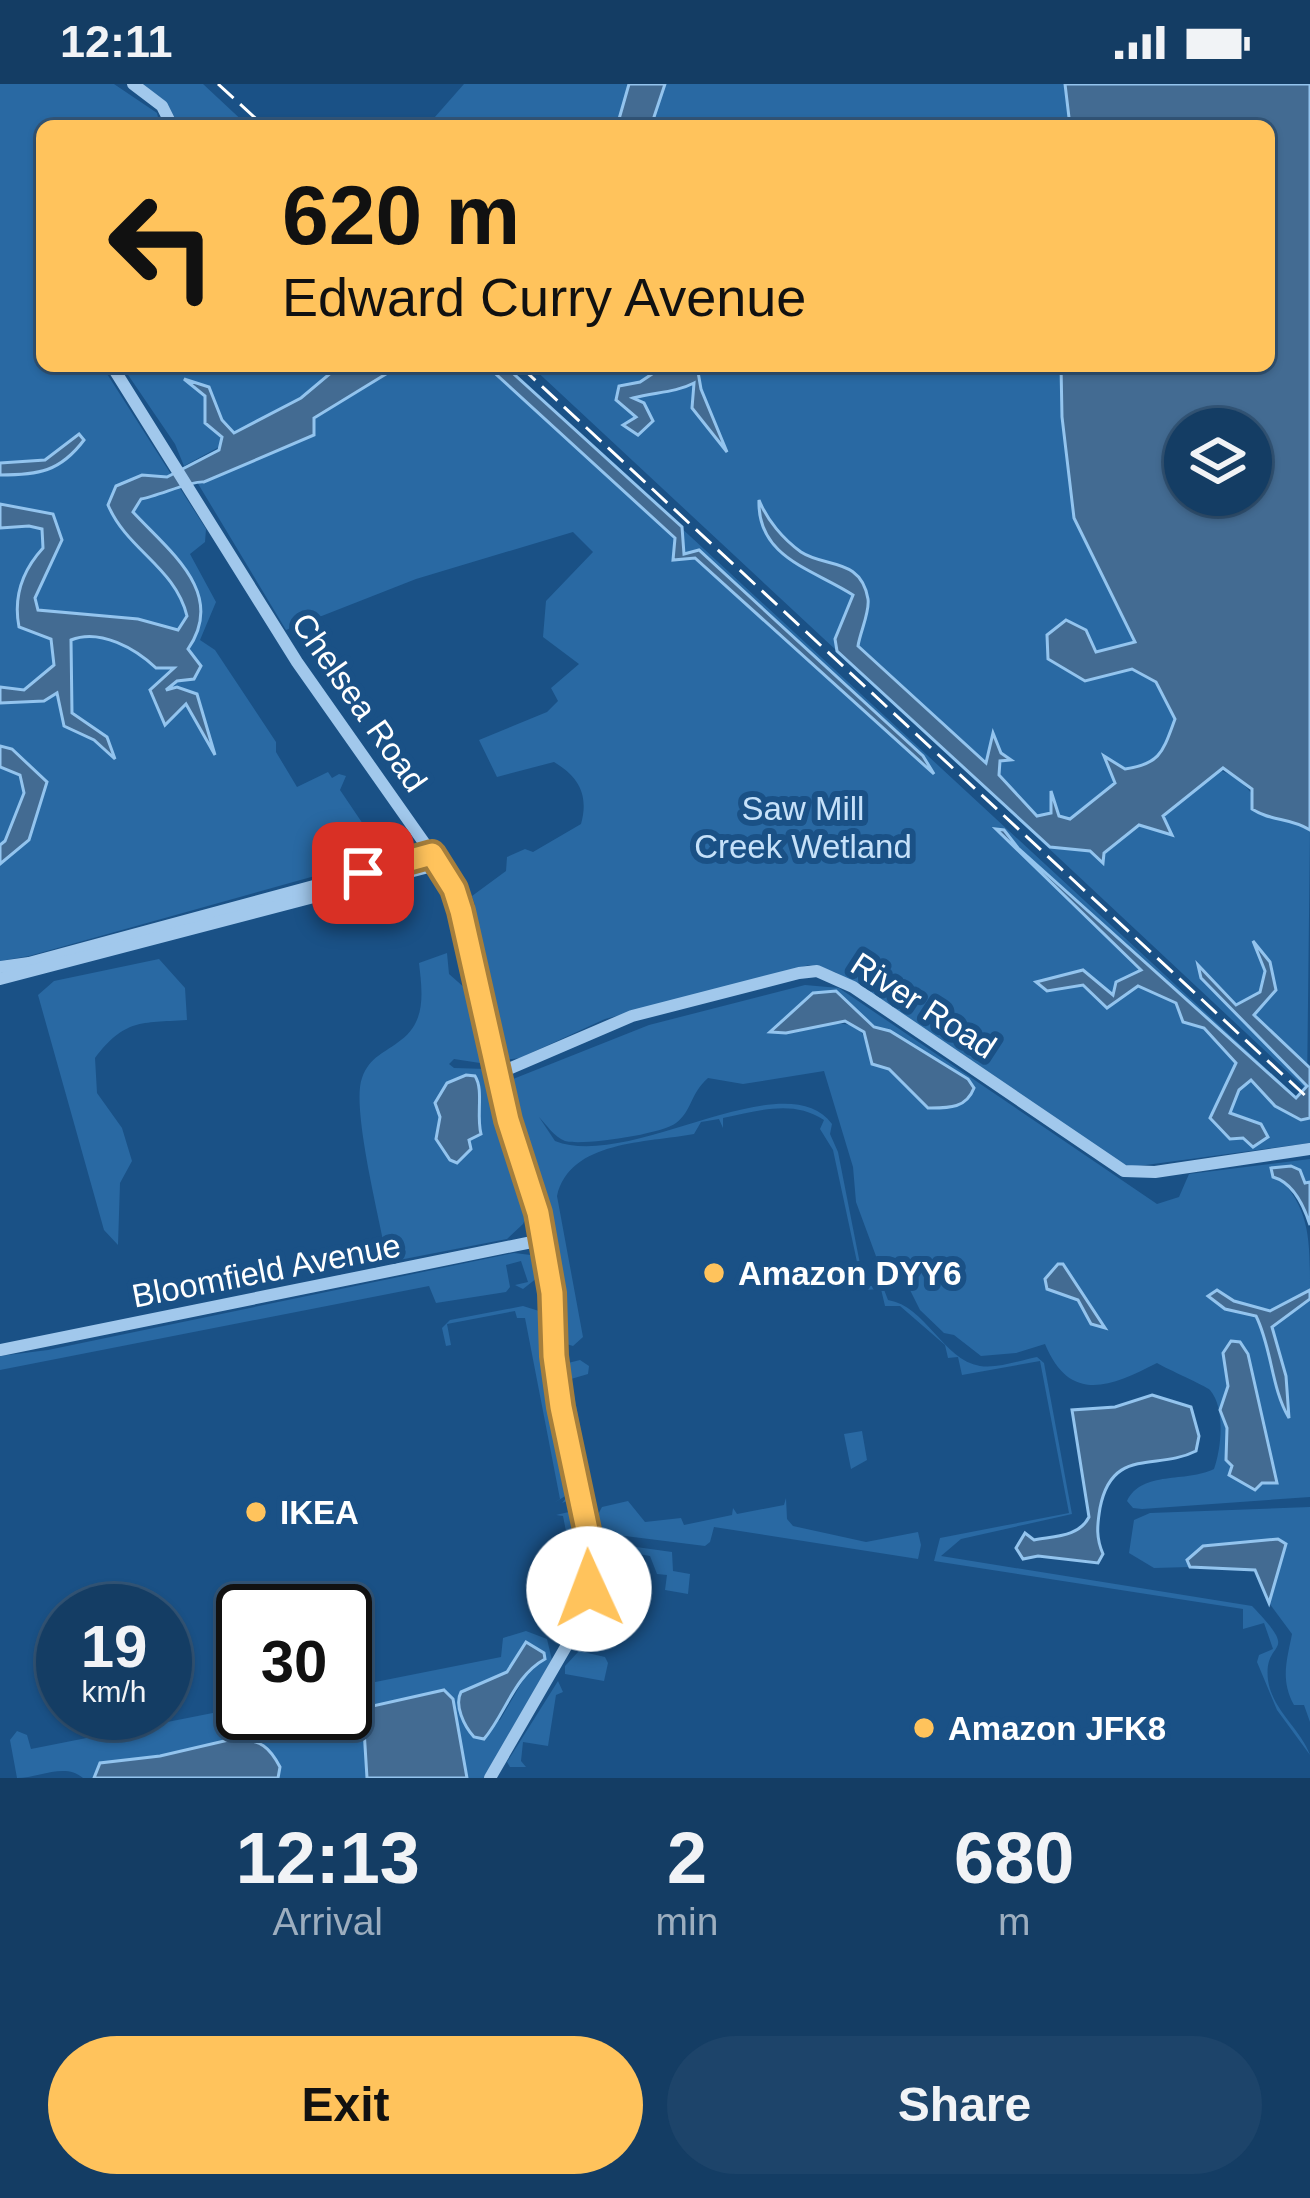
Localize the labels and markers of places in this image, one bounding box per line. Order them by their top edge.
pin [312,822,414,924]
place label: Amazon DYY6 [738,1255,962,1292]
marker: Amazon DYY6 [701,1260,727,1286]
place label: IKEA [280,1494,359,1531]
marker: IKEA [243,1499,269,1525]
place label: Amazon JFK8 [948,1710,1166,1747]
marker: Amazon JFK8 [911,1715,937,1741]

